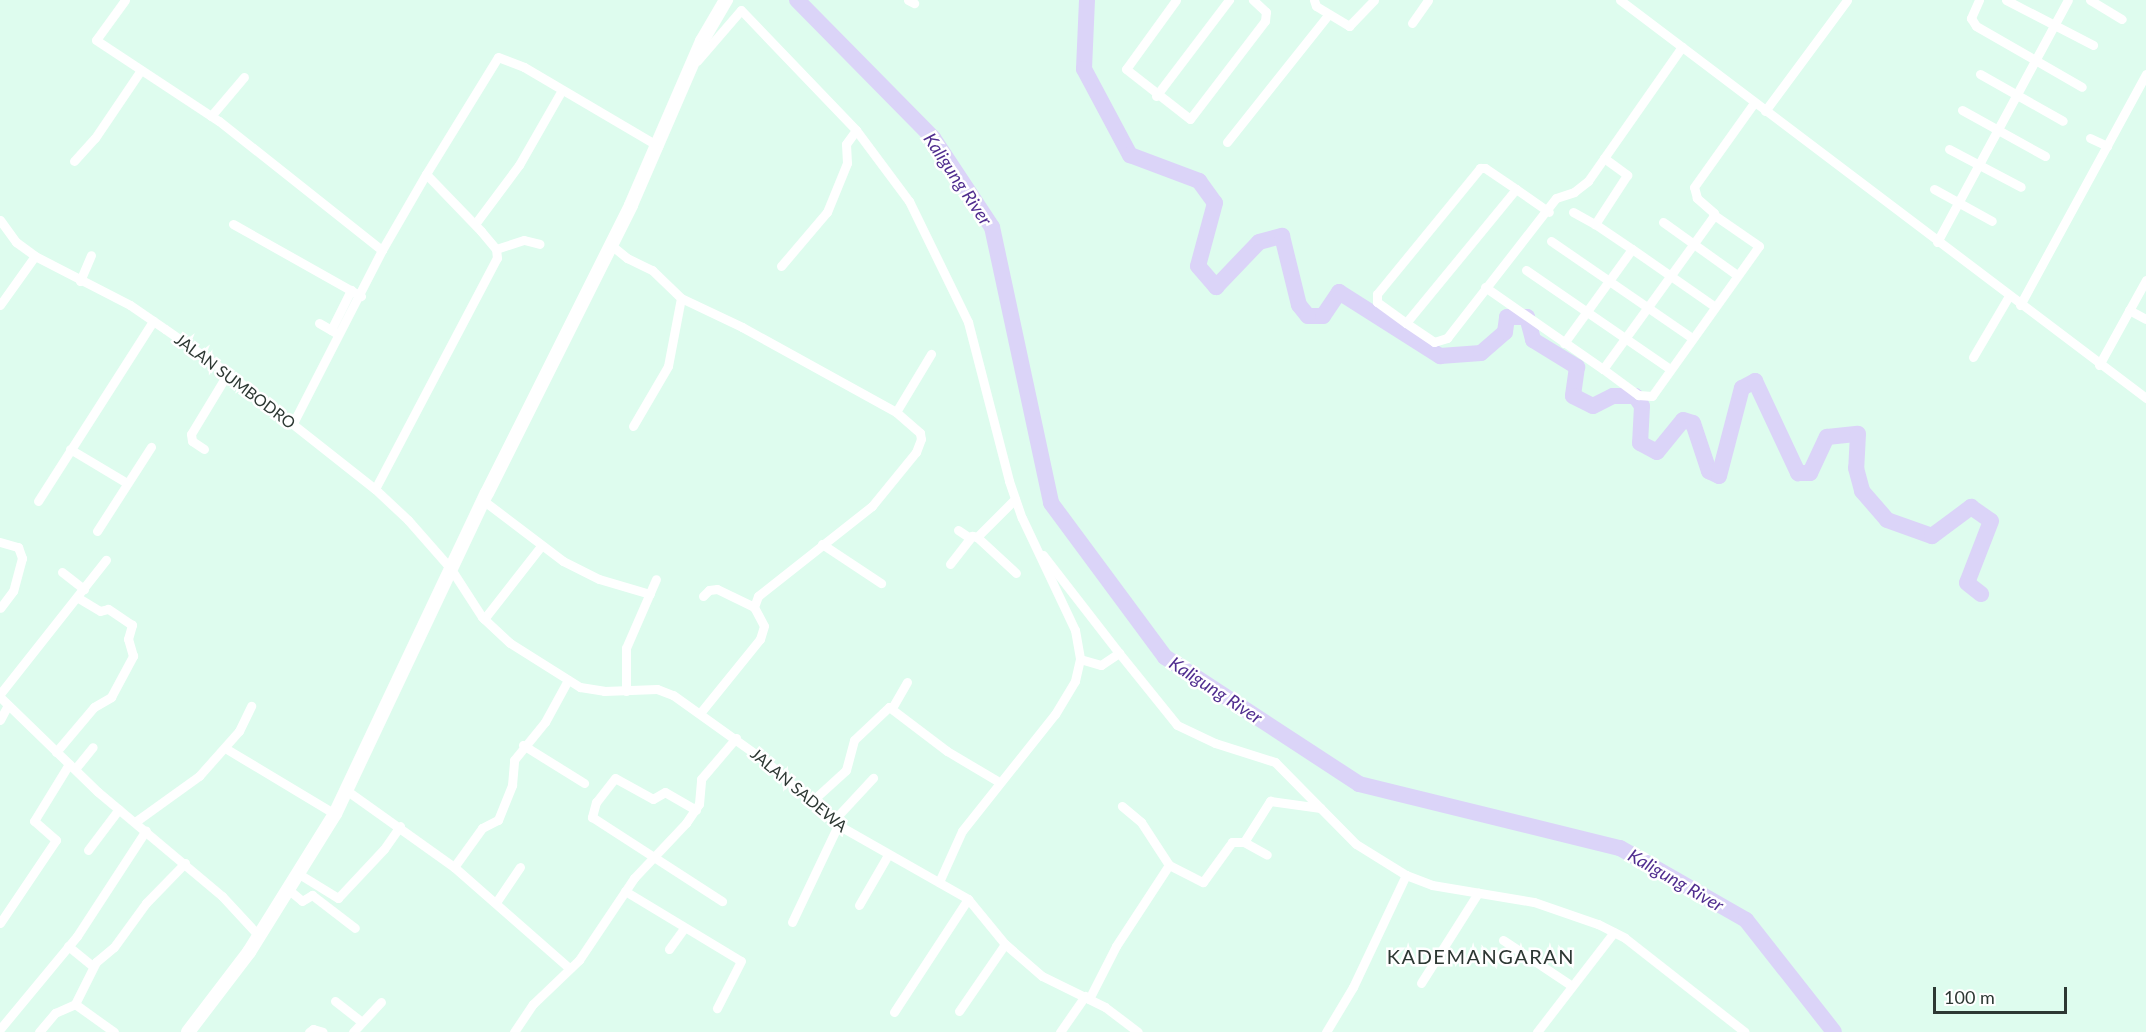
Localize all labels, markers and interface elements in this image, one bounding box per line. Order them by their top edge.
water label: Kaligung River [919,129,997,229]
street label: JALAN SUMBODRO [171,329,299,433]
water label: Kaligung River [1165,652,1267,728]
street label: JALAN SADEWA [747,744,851,836]
water label: Kaligung River [1625,844,1727,916]
district label: KADEMANGARAN [1387,944,1575,968]
scale bar [1936,975,2070,1013]
text: 100 m [1944,986,1995,1008]

